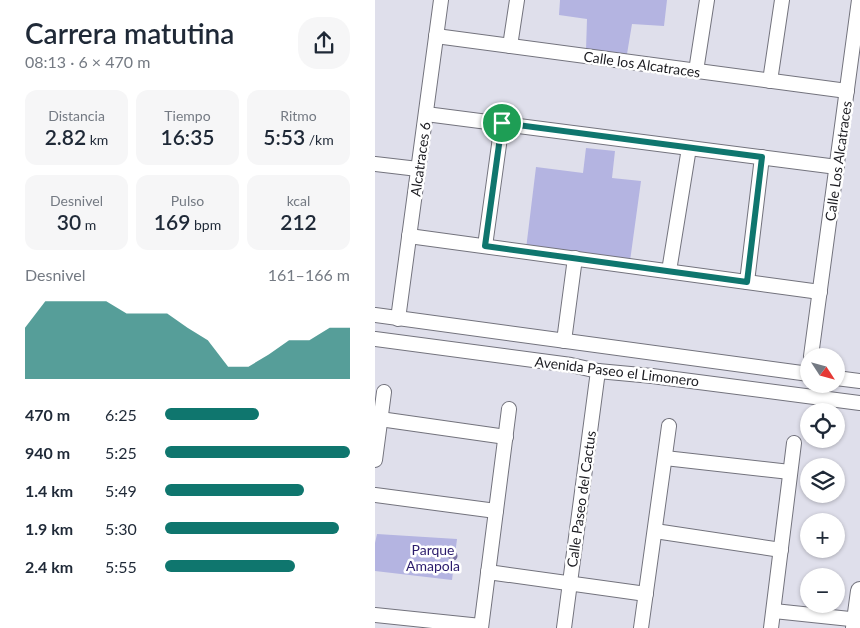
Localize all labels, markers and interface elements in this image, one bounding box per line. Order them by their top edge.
text: Carrera matutina [25,16,234,50]
button: share [298,17,350,69]
street label: Calle los Alcatraces [583,47,701,81]
text: 08:13 · 6 × 470 m [25,52,150,71]
street label: Calle Los Alcatraces [821,100,855,222]
pin [481,102,523,144]
text: Distancia [48,107,105,124]
text: Tiempo [164,107,211,124]
text: Ritmo [280,107,317,124]
icon: arrive [488,109,516,137]
street label: Alcatraces 6 [406,121,434,197]
text: 2.82 [45,124,86,149]
text: 16:35 [160,124,215,149]
text: 5:53 [263,124,305,149]
text: km [86,131,108,148]
text: /km [305,131,334,148]
text: Desnivel [50,192,103,209]
text: Pulso [171,192,204,209]
text: kcal [287,192,310,209]
text: 30 [57,209,81,234]
text: 169 [154,209,190,234]
text: 212 [280,209,317,234]
text: m [81,216,96,233]
text: bpm [190,216,221,233]
text: Desnivel [25,265,85,284]
text: 161–166 m [268,265,350,284]
north arrow [800,348,845,392]
map controls [800,348,845,613]
street label: Avenida Paseo el Limonero [534,352,700,390]
button: locate [800,403,845,448]
text: 470 m [25,405,70,424]
text: 6:25 [105,405,137,424]
street label: Calle Paseo del Cactus [563,429,599,569]
text: 940 m [25,443,70,462]
text: 5:25 [105,443,137,462]
button: layers [800,458,845,503]
text: 1.4 km [25,481,73,500]
text: 5:49 [105,481,137,500]
button: + [800,513,845,558]
text: 1.9 km [25,519,73,538]
text: 5:30 [105,519,137,538]
park label: Parque Amapola [406,541,460,574]
text: 2.4 km [25,557,73,576]
text: 5:55 [105,557,137,576]
button: − [800,568,845,613]

